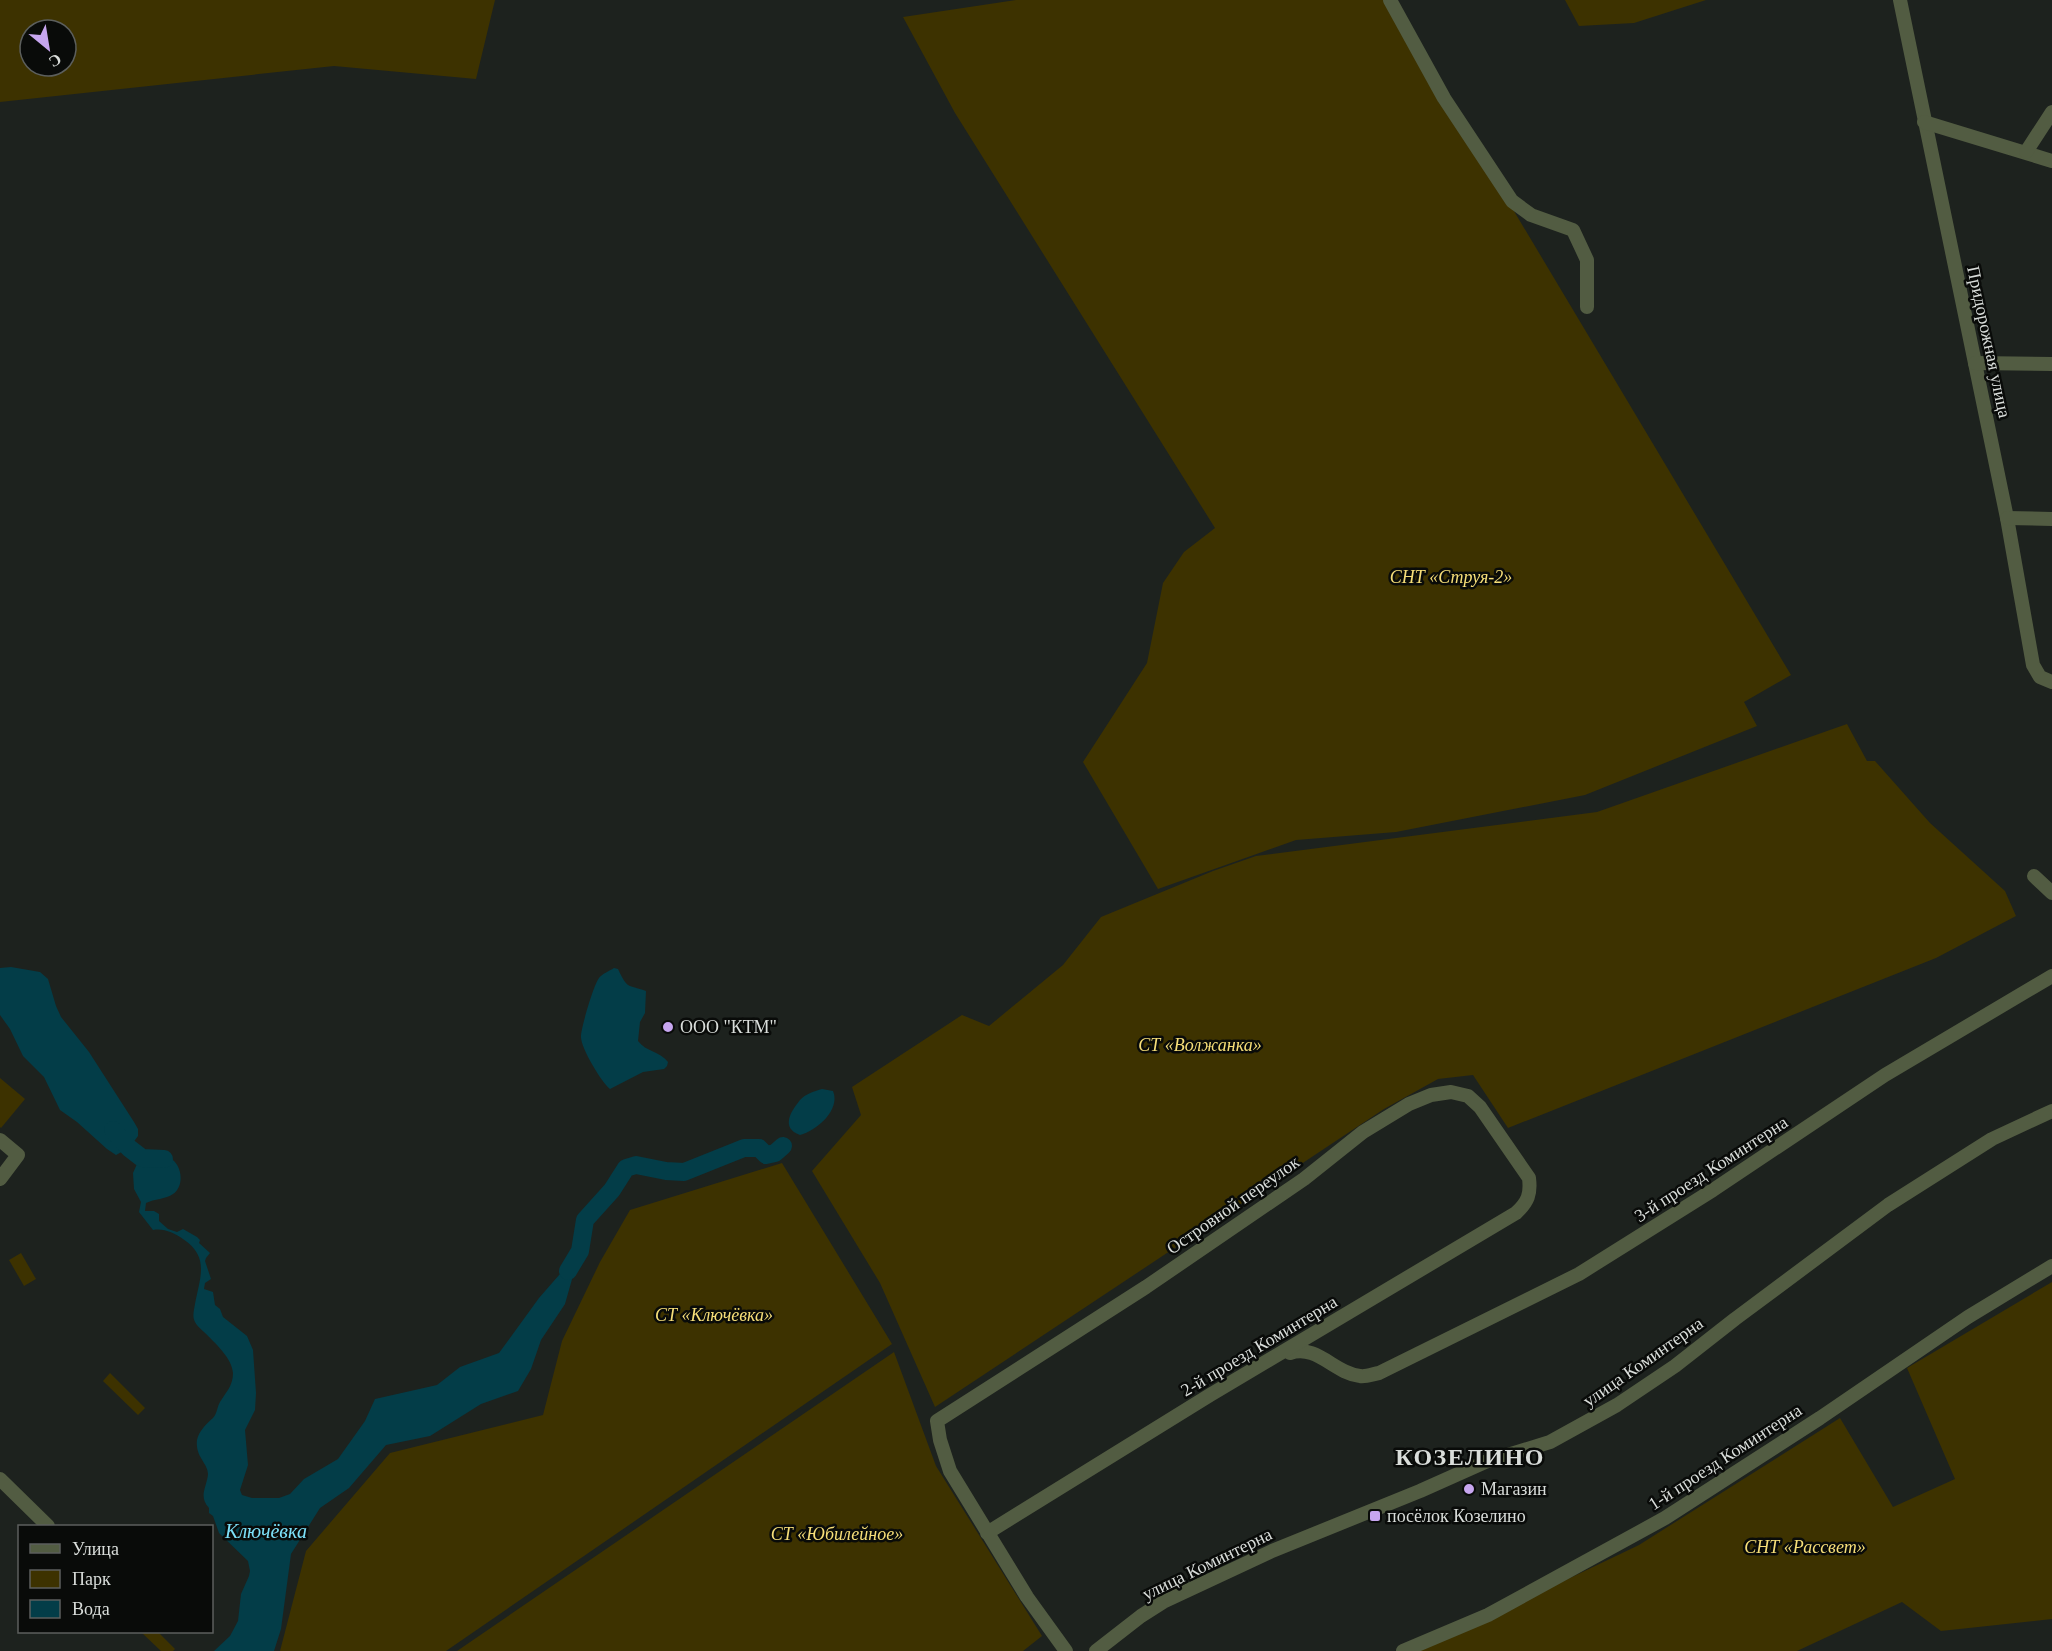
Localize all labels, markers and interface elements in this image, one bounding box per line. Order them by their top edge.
north arrow [18,18,78,78]
text: С [46,50,65,71]
street label: Придорожная улица [1963,264,2015,420]
park label: СНТ «Струя-2» [1390,567,1512,587]
place label: ООО "КТМ" [680,1017,777,1037]
marker: ООО "КТМ" [661,1020,675,1034]
park label: СТ «Волжанка» [1138,1035,1262,1055]
street label: 3-й проезд Коминтерна [1631,1112,1791,1226]
street label: Островной переулок [1163,1152,1303,1258]
street label: 2-й проезд Коминтерна [1177,1291,1341,1401]
park label: СТ «Ключёвка» [655,1305,773,1325]
street label: улица Коминтерна [1579,1313,1707,1411]
street label: 1-й проезд Коминтерна [1645,1400,1805,1514]
district label: КОЗЕЛИНО [1395,1444,1545,1470]
place label: Магазин [1481,1479,1547,1499]
marker: Магазин [1462,1482,1476,1496]
place label: посёлок Козелино [1387,1506,1526,1526]
marker: посёлок Козелино [1368,1509,1382,1523]
water label: Ключёвка [224,1520,307,1542]
park label: СТ «Юбилейное» [771,1524,903,1544]
street label: улица Коминтерна [1139,1524,1275,1604]
legend [18,1525,213,1633]
park label: СНТ «Рассвет» [1744,1537,1866,1557]
text: Улица [72,1539,119,1559]
text: Парк [72,1569,111,1589]
text: Вода [72,1599,110,1619]

